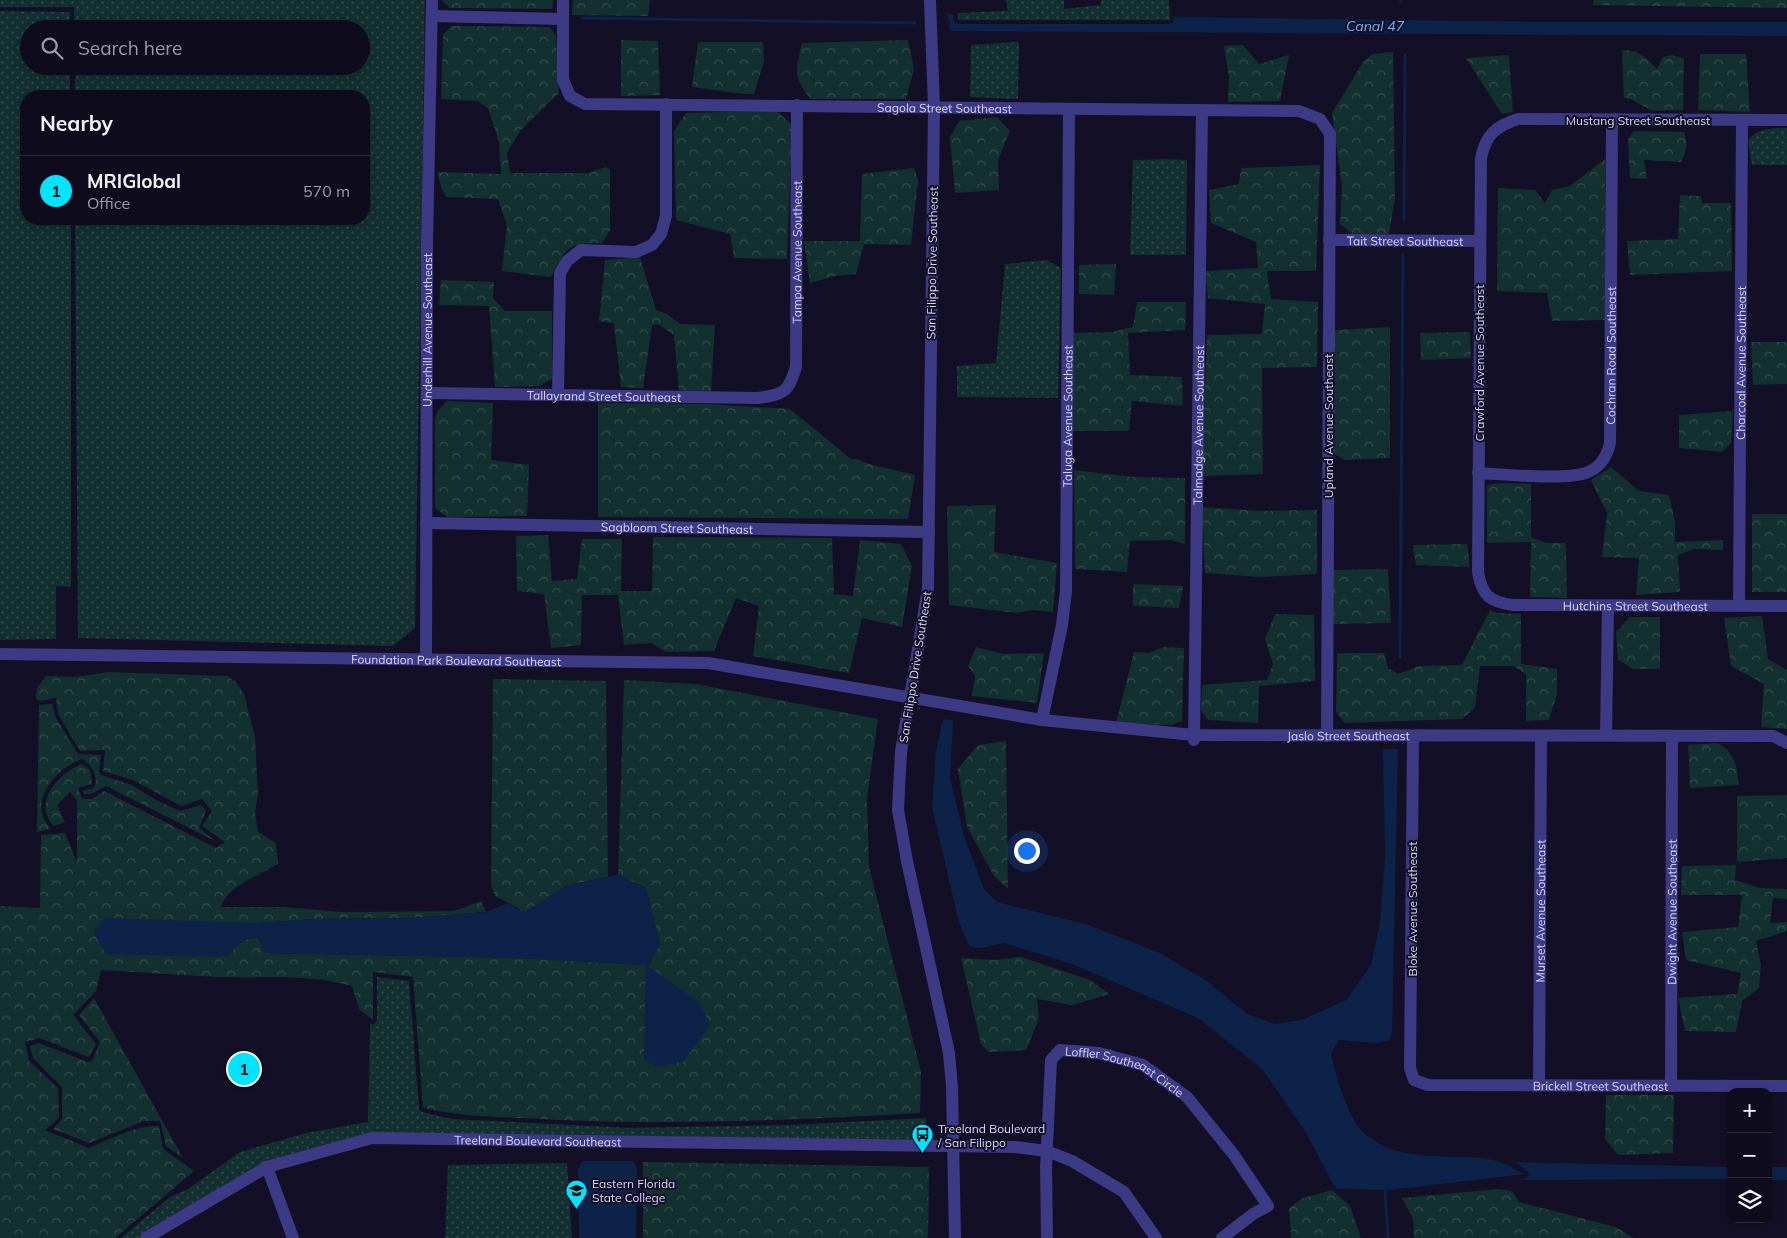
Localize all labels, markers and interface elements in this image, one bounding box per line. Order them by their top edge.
water label: Canal 47 [1346,17,1405,35]
search box [20,20,370,75]
icon: search [38,34,66,62]
text: Search here [78,36,182,60]
street label: Sagola Street Southeast [877,99,1012,116]
text: Nearby [40,110,113,136]
street label: Mustang Street Southeast [1566,113,1710,128]
text: MRIGlobal [87,169,181,193]
text: 1 [51,181,61,201]
text: 570 m [303,181,350,201]
street label: Tampa Avenue Southeast [789,181,804,324]
street label: San Filippo Drive Southeast [923,186,941,340]
text: Office [87,193,130,213]
street label: Tait Street Southeast [1347,233,1463,248]
street label: Underhill Avenue Southeast [419,253,434,407]
street label: Crawford Avenue Southeast [1472,285,1487,441]
street label: Cochran Road Southeast [1603,286,1618,425]
street label: Charcoal Avenue Southeast [1733,286,1748,440]
street label: Taluga Avenue Southeast [1059,345,1075,488]
street label: Talmadge Avenue Southeast [1189,345,1207,505]
street label: Upland Avenue Southeast [1321,354,1336,498]
street label: Tallayrand Street Southeast [527,387,681,404]
street label: Sagbloom Street Southeast [601,519,753,536]
street label: San Filippo Drive Southeast [896,590,934,744]
street label: Hutchins Street Southeast [1563,598,1708,613]
street label: Foundation Park Boulevard Southeast [351,651,561,669]
street label: Jaslo Street Southeast [1287,728,1410,743]
your location [1014,838,1040,864]
street label: Dwight Avenue Southeast [1664,839,1679,985]
street label: Murset Avenue Southeast [1532,840,1548,982]
street label: Bloke Avenue Southeast [1405,842,1420,976]
street label: Loffler Southeast Circle [1065,1043,1187,1100]
pin: 1 [228,1050,260,1088]
street label: Brickell Street Southeast [1533,1078,1668,1093]
map controls [1727,1088,1772,1223]
button: + [1727,1088,1772,1133]
place label: Treeland Boulevard / San Filippo [937,1121,1045,1150]
bus stop icon: Treeland Boulevard / San Filippo [910,1123,934,1154]
street label: Treeland Boulevard Southeast [454,1132,621,1149]
button: − [1727,1133,1772,1178]
place label: Eastern Florida State College [592,1176,675,1205]
school or university icon: Eastern Florida State College [564,1178,588,1209]
button: layers [1727,1178,1772,1223]

